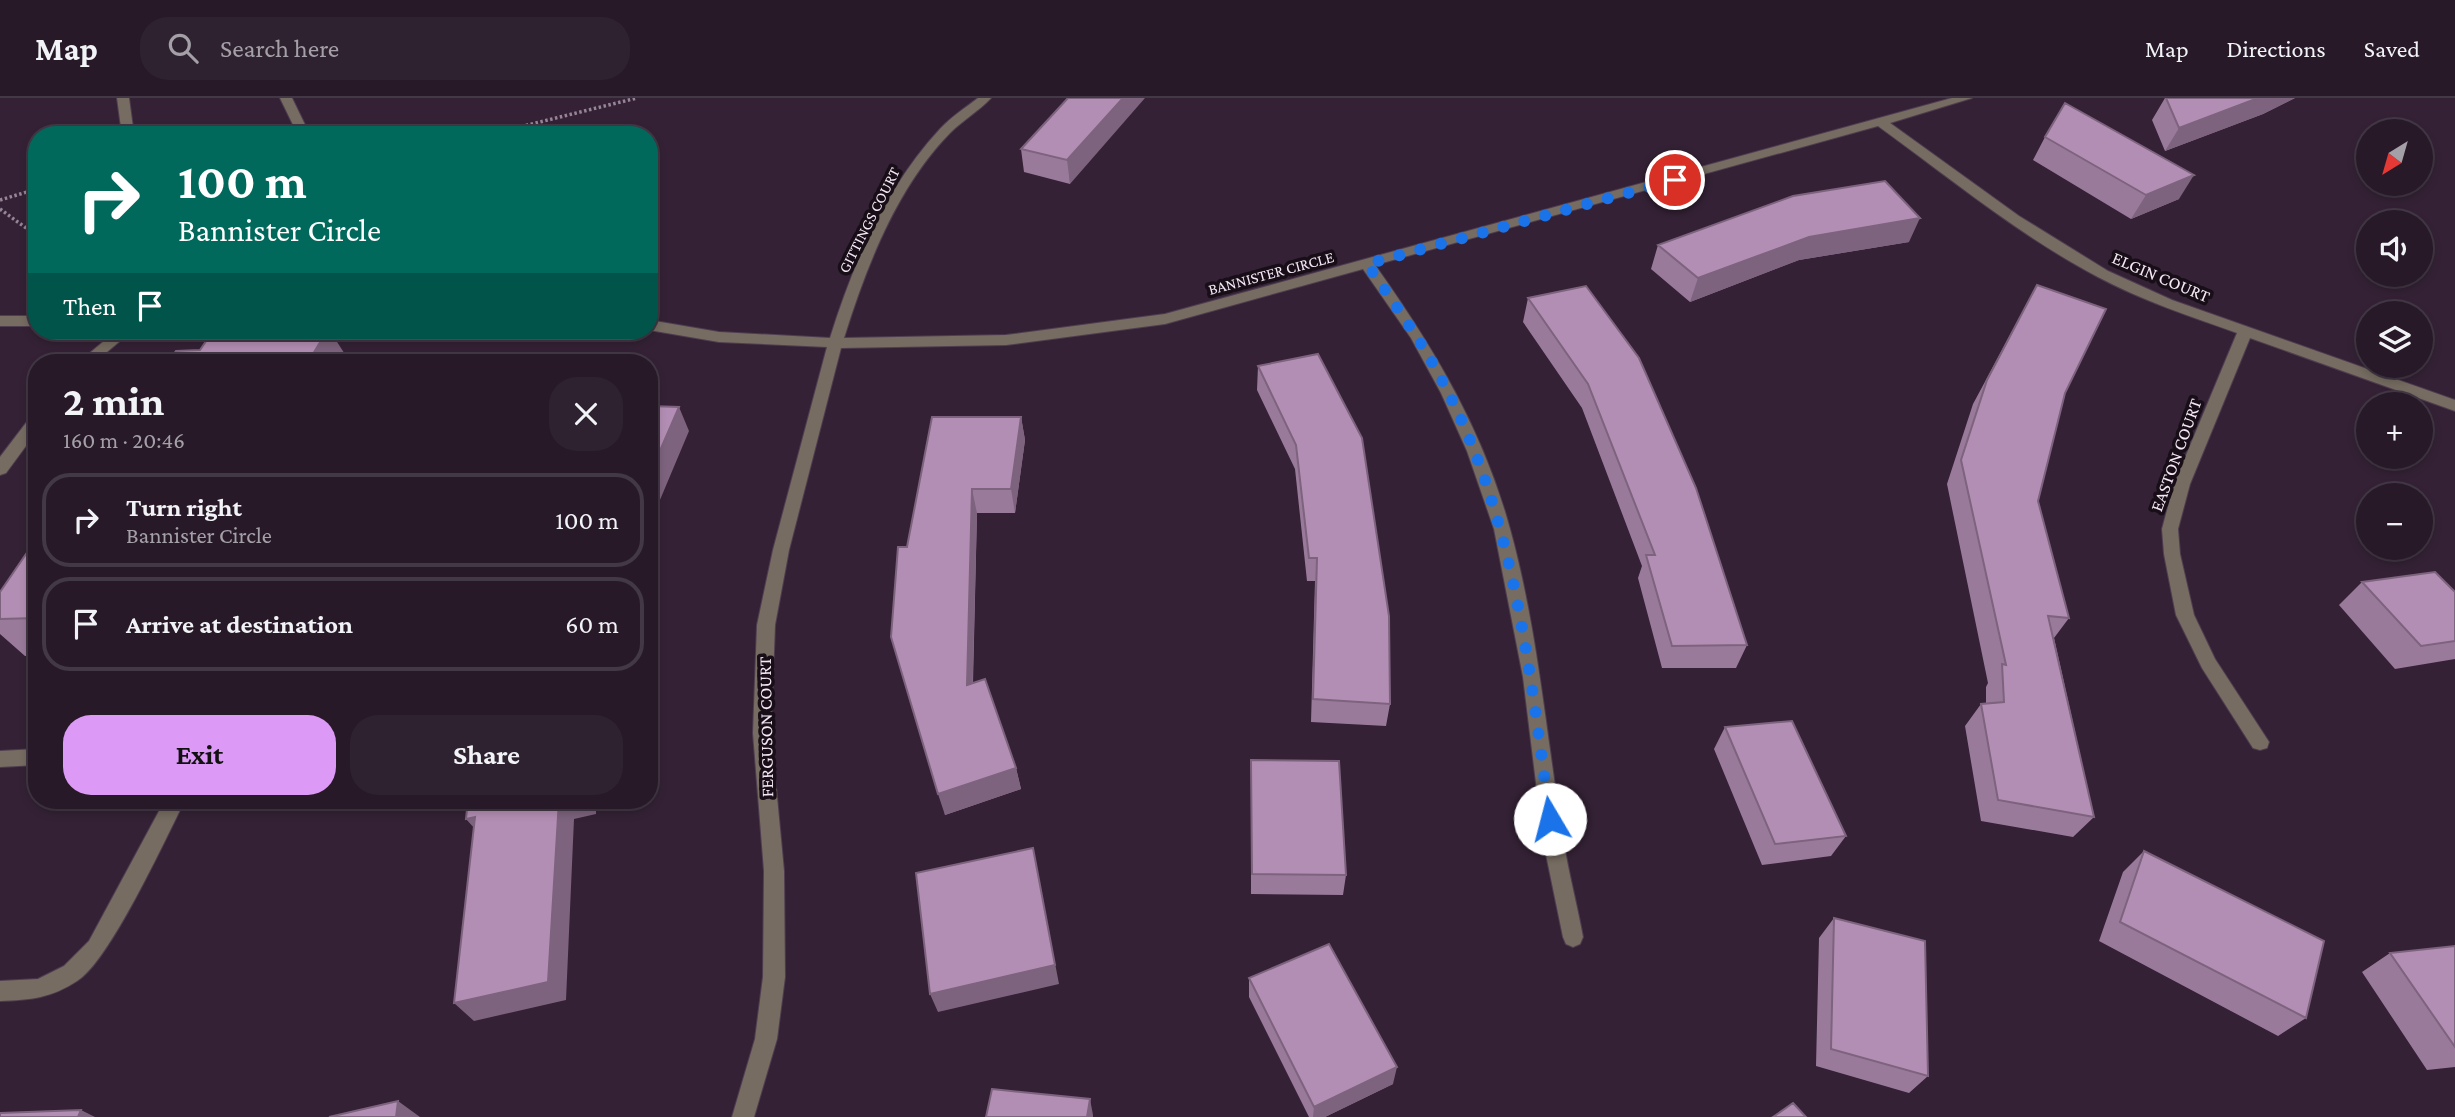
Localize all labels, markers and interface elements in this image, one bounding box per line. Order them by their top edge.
search box [140,17,630,80]
icon: search [164,29,202,67]
text: Map [35,30,98,67]
text: Search here [220,34,339,63]
text: Map [2145,35,2189,62]
text: Directions [2227,35,2326,62]
text: Saved [2364,35,2420,62]
north arrow [2356,119,2432,196]
map controls [2356,119,2433,560]
pin [1645,150,1705,210]
icon: right [63,154,154,245]
text: 100 m [178,154,307,209]
icon: arrive [1656,161,1694,199]
street label: GITTINGS COURT [835,164,903,276]
button: sound [2356,210,2433,287]
text: Bannister Circle [178,212,381,248]
street label: ELGIN COURT [2109,247,2213,307]
street label: BANNISTER CIRCLE [1206,248,1336,298]
icon: arrive [131,287,169,325]
text: Then [63,292,117,321]
button: layers [2356,301,2433,378]
text: 2 min [63,377,164,424]
button: close [549,377,623,451]
button: + [2356,392,2433,469]
street label: EASTON COURT [2146,396,2206,514]
text: 160 m · 20:46 [63,427,185,453]
button: − [2356,483,2433,560]
text: Turn right [126,493,242,522]
icon: right [67,501,105,539]
text: 100 m [555,506,619,535]
text: Bannister Circle [126,522,272,548]
icon: arrive [67,605,105,643]
text: Arrive at destination [126,610,353,639]
text: 60 m [565,610,619,639]
street label: FERGUSON COURT [755,656,777,798]
button: Exit [63,715,336,795]
button: Share [350,715,623,795]
position arrow [1513,782,1587,856]

